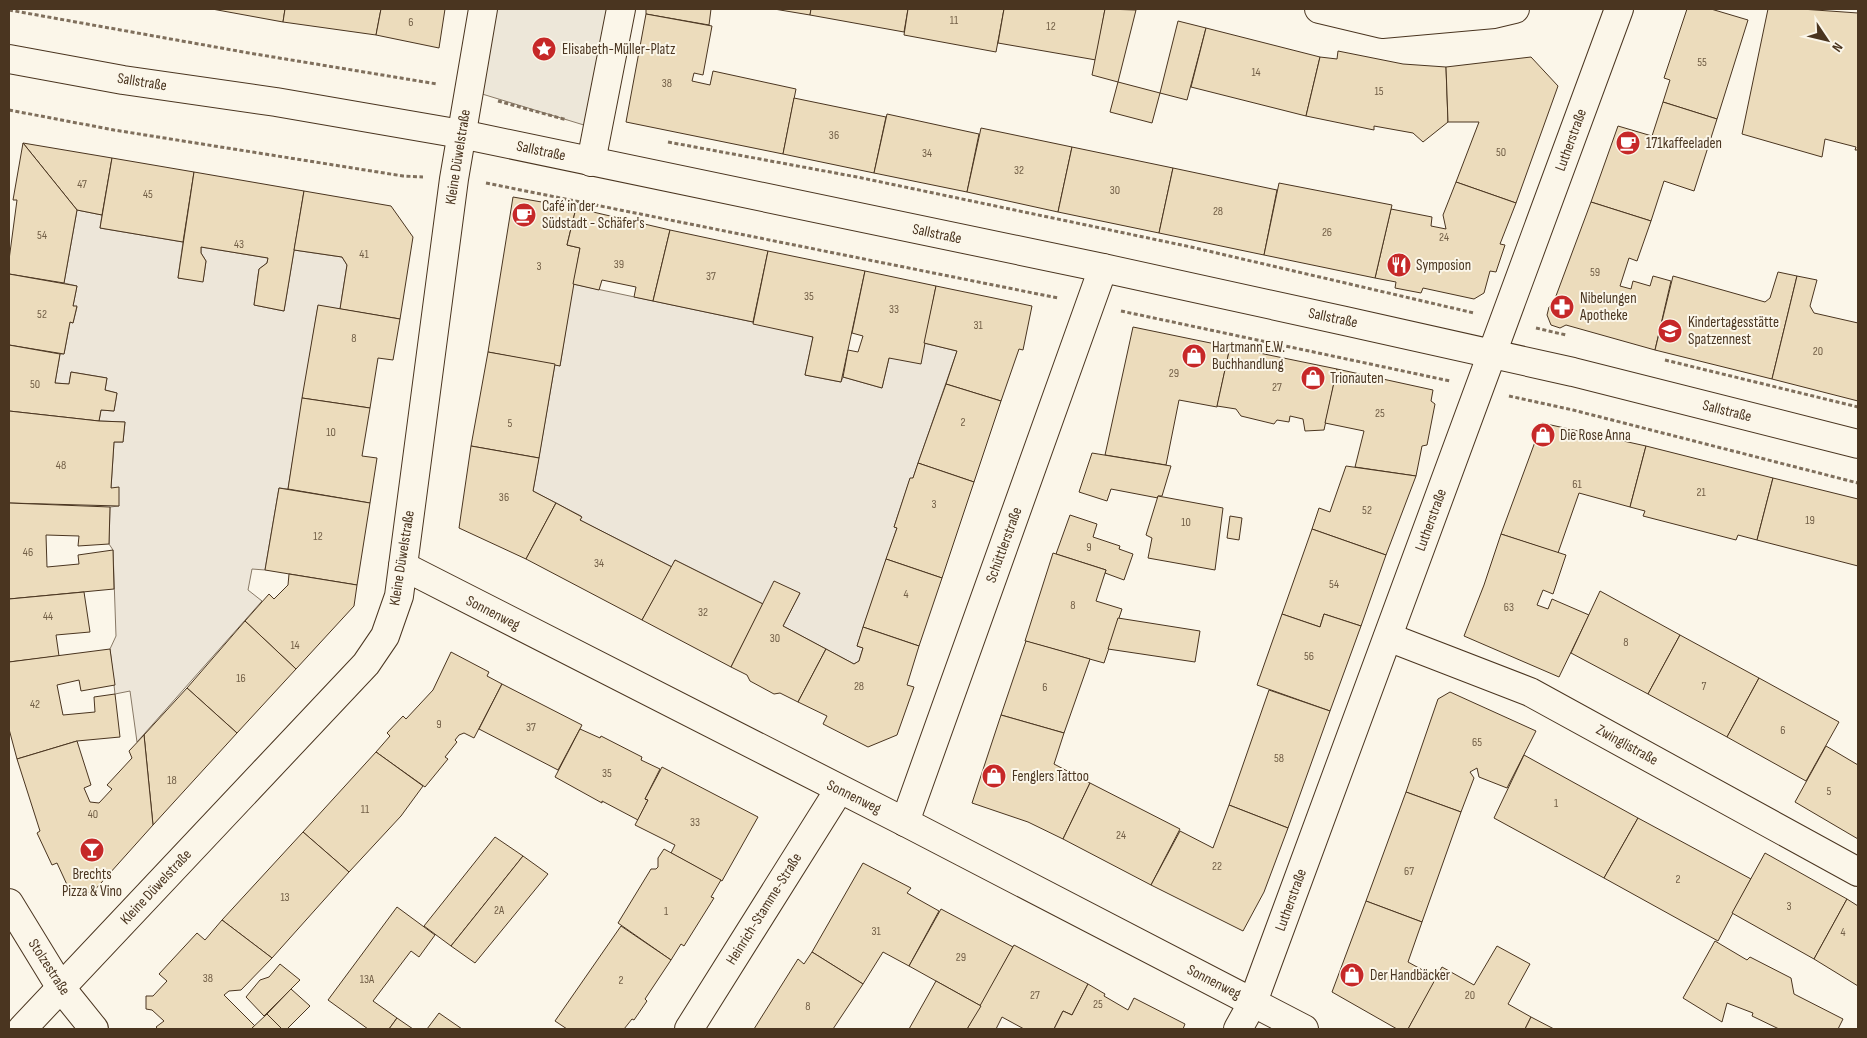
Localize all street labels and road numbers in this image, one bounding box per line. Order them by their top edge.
street label: Sallstraße [116,69,168,95]
street label: Lutherstraße [1551,106,1591,174]
street label: Kleine Düwelstraße [441,108,475,206]
street label: Sallstraße [515,137,567,165]
street label: Sallstraße [911,220,963,248]
street label: Sallstraße [1307,304,1359,332]
street label: Sallstraße [1700,396,1754,426]
street label: Lutherstraße [1411,486,1451,554]
street label: Schüttlerstraße [982,505,1026,585]
street label: Kleine Düwelstraße [385,509,419,607]
street label: Sonnenweg [463,591,523,635]
street label: Zwinglistraße [1593,720,1661,770]
street label: Sonnenweg [824,776,884,818]
street label: Kleine Düwelstraße [116,845,196,929]
street label: Heinrich-Stamme-Straße [722,850,806,968]
street label: Lutherstraße [1271,866,1311,934]
street label: Stolzestraße [24,935,74,999]
street label: Sonnenweg [1184,960,1244,1004]

